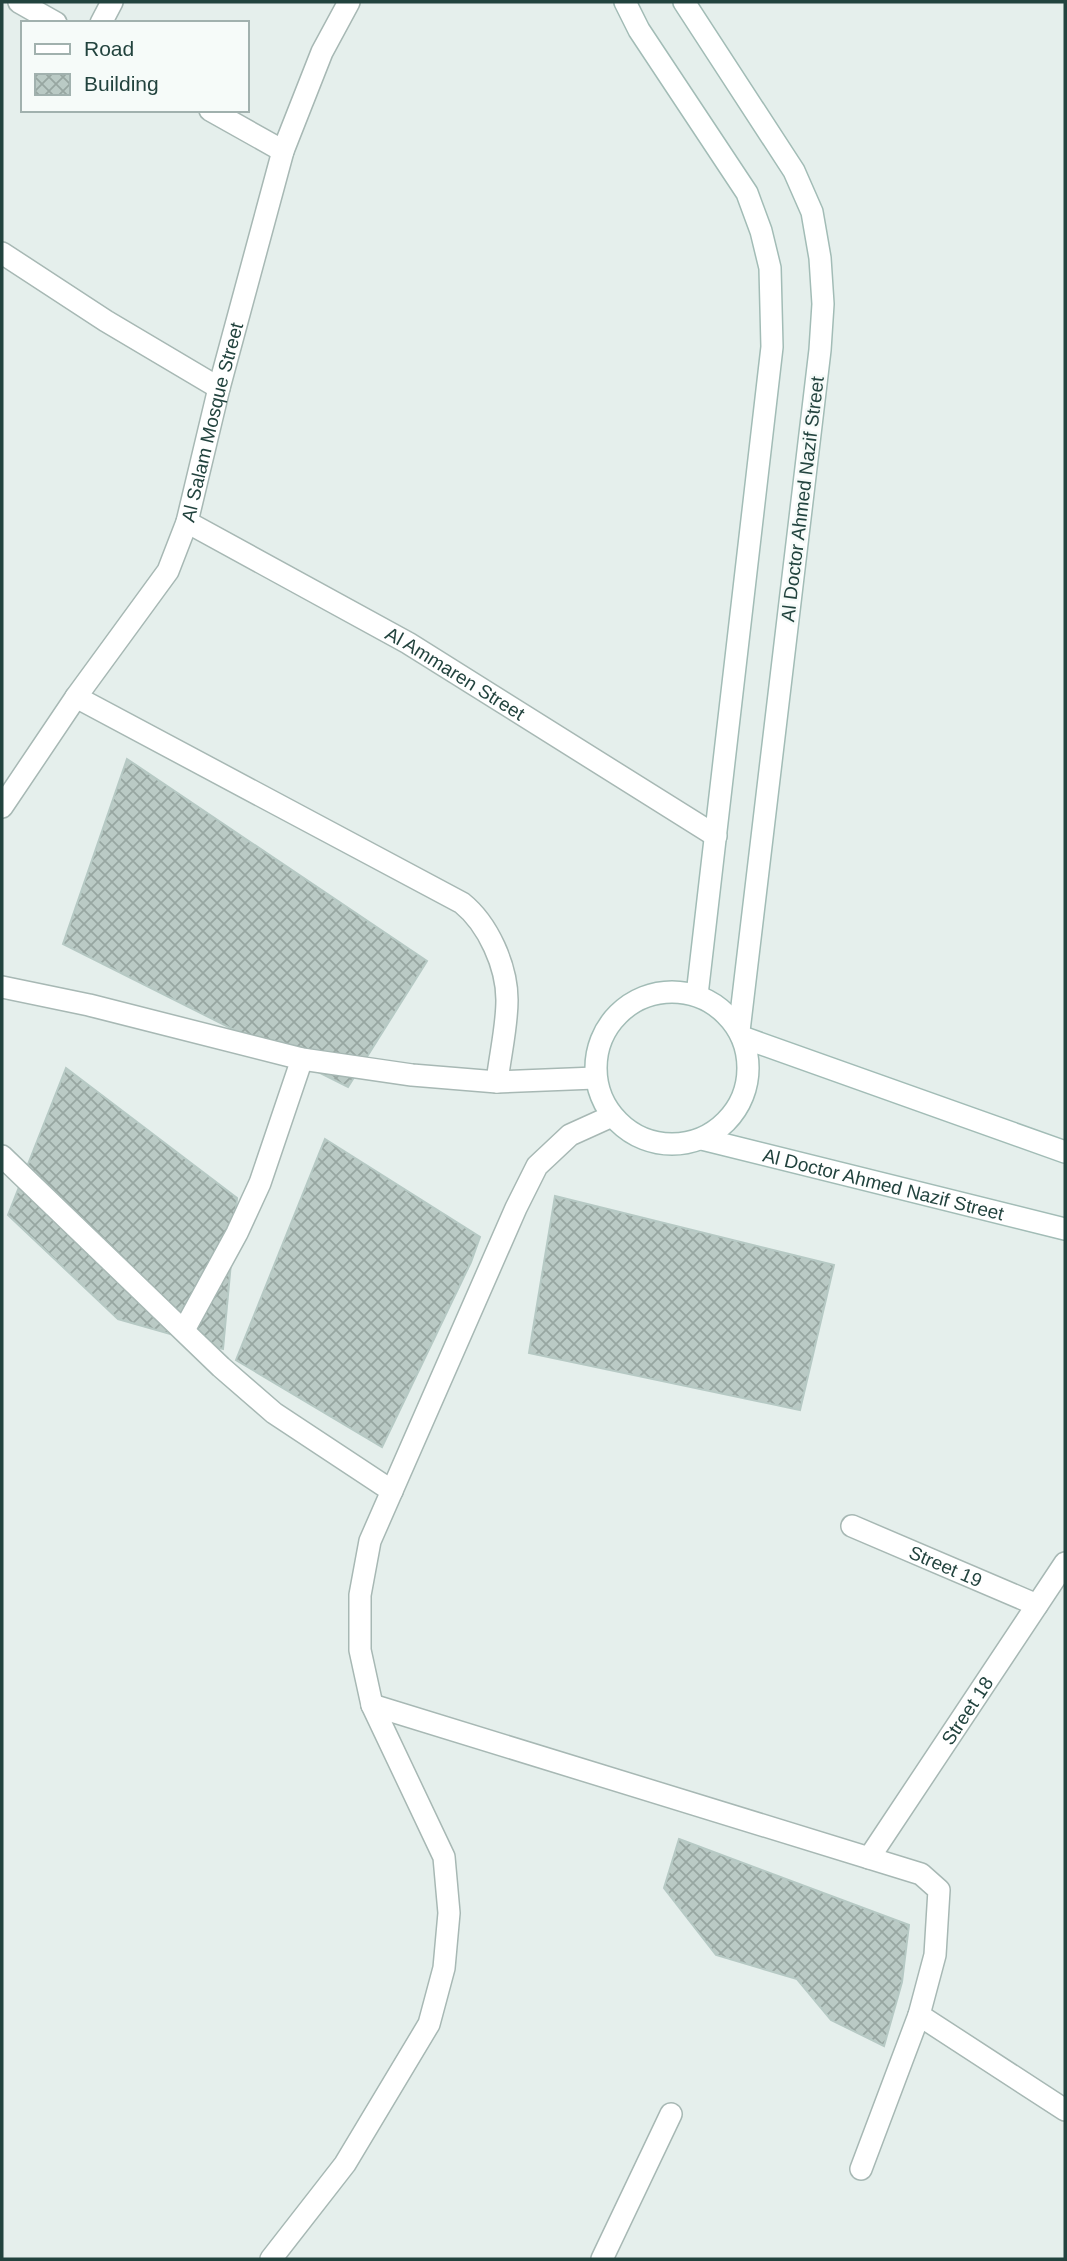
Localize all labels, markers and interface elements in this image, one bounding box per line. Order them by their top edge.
legend [21,21,248,112]
text: Road [84,37,134,60]
text: Building [84,72,159,95]
street label: Al Salam Mosque Street [177,319,247,524]
street label: Al Doctor Ahmed Nazif Street [777,374,828,623]
street label: Al Ammaren Street [382,623,529,725]
street label: Al Doctor Ahmed Nazif Street [761,1145,1007,1225]
street label: Street 19 [906,1542,985,1591]
street label: Street 18 [937,1673,997,1749]

